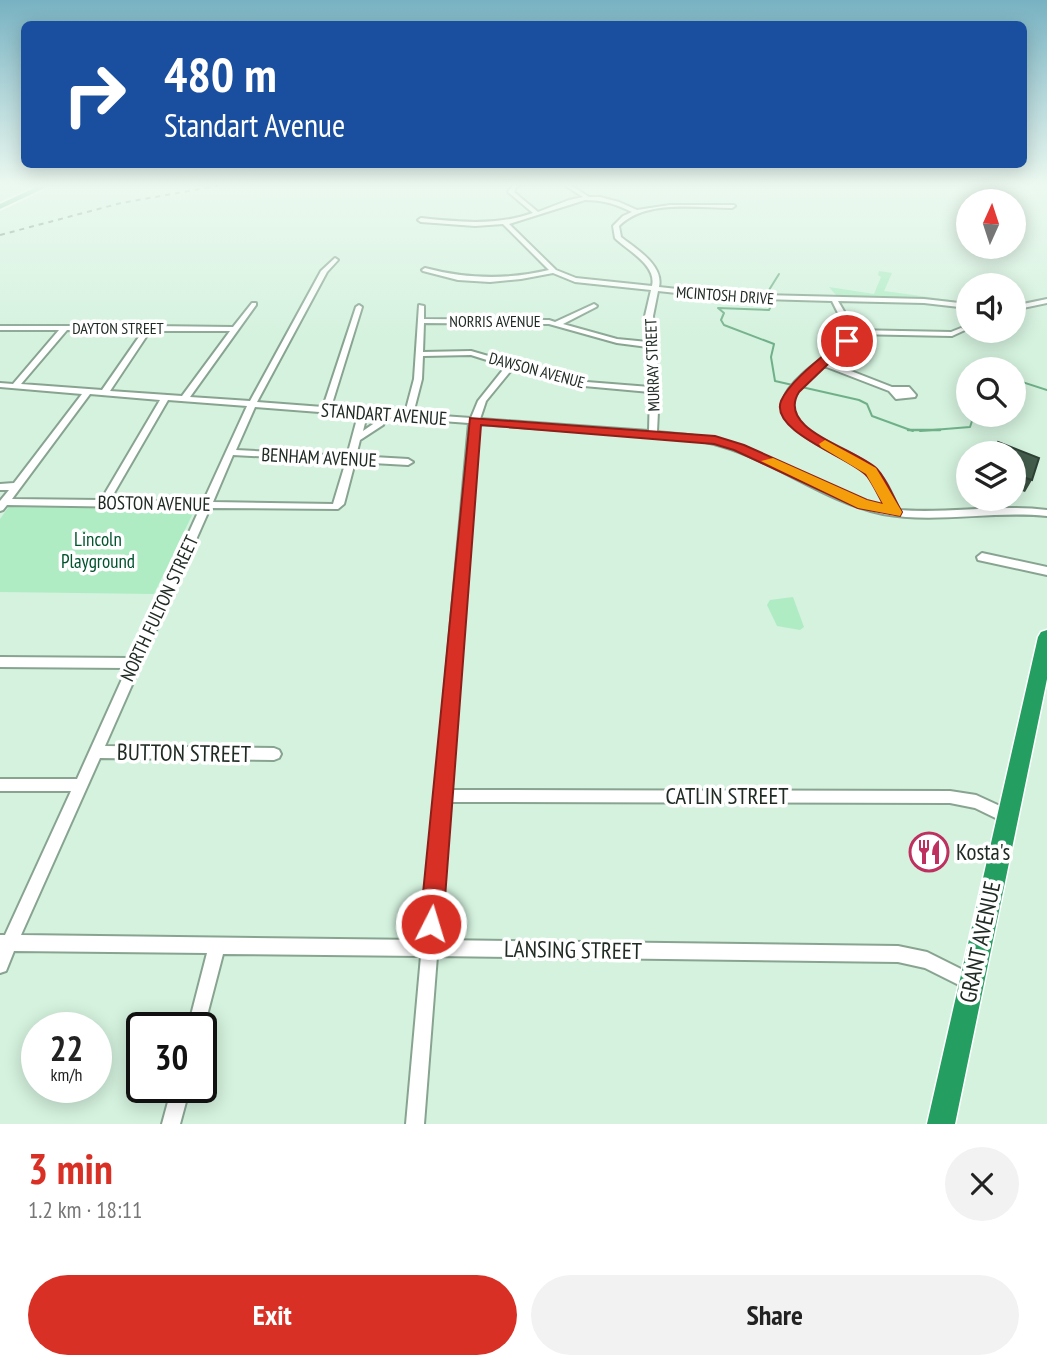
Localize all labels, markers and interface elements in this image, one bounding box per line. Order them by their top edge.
text: 480 m [164,42,277,106]
icon: right [49,49,140,140]
text: Standart Avenue [164,104,345,146]
north arrow [956,189,1026,259]
map controls [956,189,1026,511]
button: sound [956,273,1026,343]
street label: MCINTOSH DRIVE [675,282,775,308]
street label: NORRIS AVENUE [449,311,541,331]
pin [817,311,877,371]
street label: DAYTON STREET [72,318,164,338]
street label: MURRAY STREET [640,318,664,412]
icon: arrive [828,322,866,360]
street label: DAWSON AVENUE [487,348,587,392]
button: search [956,357,1026,427]
street label: STANDART AVENUE [320,398,448,430]
button: layers [956,441,1026,511]
street label: BENHAM AVENUE [261,442,377,472]
street label: BOSTON AVENUE [97,490,211,516]
park label: Lincoln Playground [61,527,135,573]
street label: NORTH FULTON STREET [115,531,204,685]
street label: BUTTON STREET [117,737,251,768]
street label: CATLIN STREET [665,781,789,810]
restaurant icon: Kosta's [908,831,950,873]
place label: Kosta's [956,837,1010,866]
street label: GRANT AVENUE [952,878,1007,1005]
position arrow [394,887,468,961]
street label: LANSING STREET [504,934,642,965]
speed limit sign: 30 [126,1012,217,1103]
text: 22 [50,1025,83,1071]
text: km/h [51,1063,82,1086]
text: 3 min [28,1141,113,1196]
button: close [945,1147,1019,1221]
text: 1.2 km · 18:11 [28,1195,142,1224]
button: Exit [28,1275,517,1355]
button: Share [531,1275,1019,1355]

